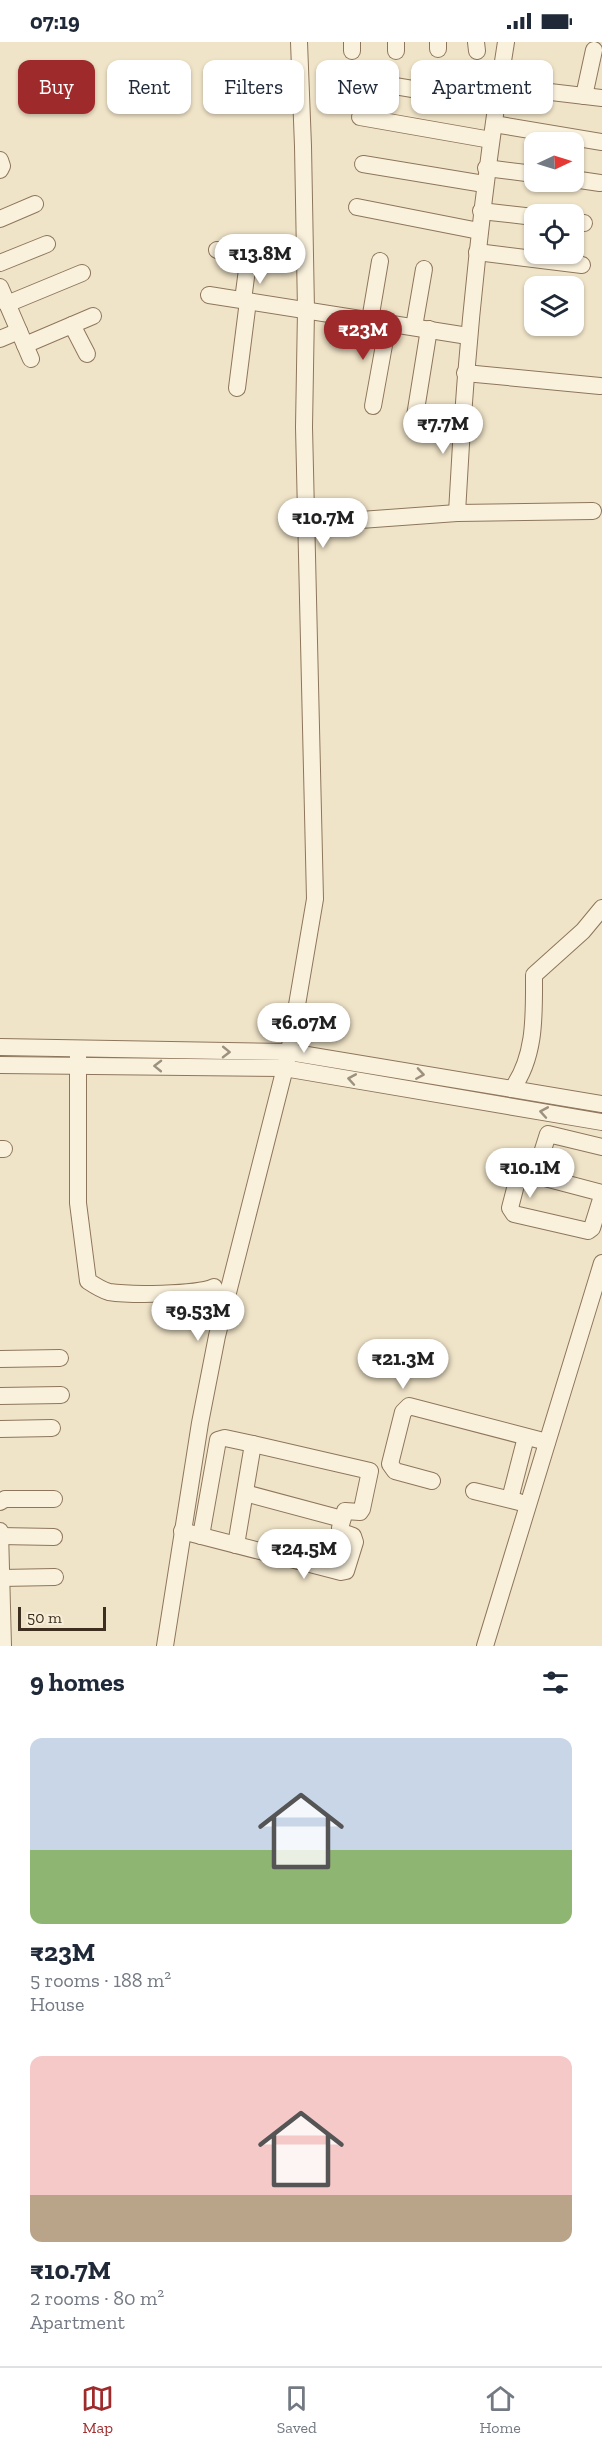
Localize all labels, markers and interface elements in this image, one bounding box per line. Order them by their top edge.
text: 07:19 [30,8,80,35]
chip: Buy [18,60,95,114]
chip: Rent [107,60,191,114]
chip: Filters [203,60,304,114]
chip: New [316,60,399,114]
chip: Apartment [411,60,553,114]
north arrow [524,132,584,192]
map controls [524,132,584,336]
button: locate [524,204,584,264]
pin: ₹13.8M [211,234,309,285]
text: ₹13.8M [229,241,291,265]
button: layers [524,276,584,336]
pin: ₹23M [327,310,399,361]
text: ₹23M [338,317,388,341]
pin: ₹7.7M [401,404,485,455]
text: ₹7.7M [417,411,469,435]
pin: ₹10.7M [274,498,372,549]
text: ₹10.7M [292,505,354,529]
pin: ₹6.07M [255,1003,353,1054]
text: ₹6.07M [271,1010,337,1034]
one-way arrow [222,1046,231,1058]
one-way arrow [154,1060,163,1072]
one-way arrow [414,1067,424,1080]
one-way arrow [347,1074,357,1086]
one-way arrow [540,1106,550,1119]
pin: ₹10.1M [481,1148,579,1199]
text: ₹10.1M [499,1155,561,1179]
pin: ₹9.53M [149,1291,247,1342]
text: ₹9.53M [165,1298,231,1322]
pin: ₹21.3M [354,1339,452,1390]
text: ₹21.3M [372,1346,434,1370]
pin: ₹24.5M [255,1529,353,1580]
text: ₹24.5M [271,1536,337,1560]
scale bar [18,1604,106,1632]
text: 50 m [27,1608,62,1627]
text: 9 homes [30,1666,125,1698]
icon: filters [539,1666,572,1699]
icon: home [247,1777,355,1885]
text: ₹23M [30,1936,95,1968]
text: 5 rooms · 188 m² [30,1968,171,1992]
text: House [30,1992,84,2016]
icon: home [247,2095,355,2203]
text: ₹10.7M [30,2254,111,2286]
text: 2 rooms · 80 m² [30,2286,164,2310]
text: Apartment [30,2310,125,2334]
tab: Map [81,2382,114,2437]
tab: Saved [277,2382,317,2437]
tab: Home [479,2382,521,2437]

